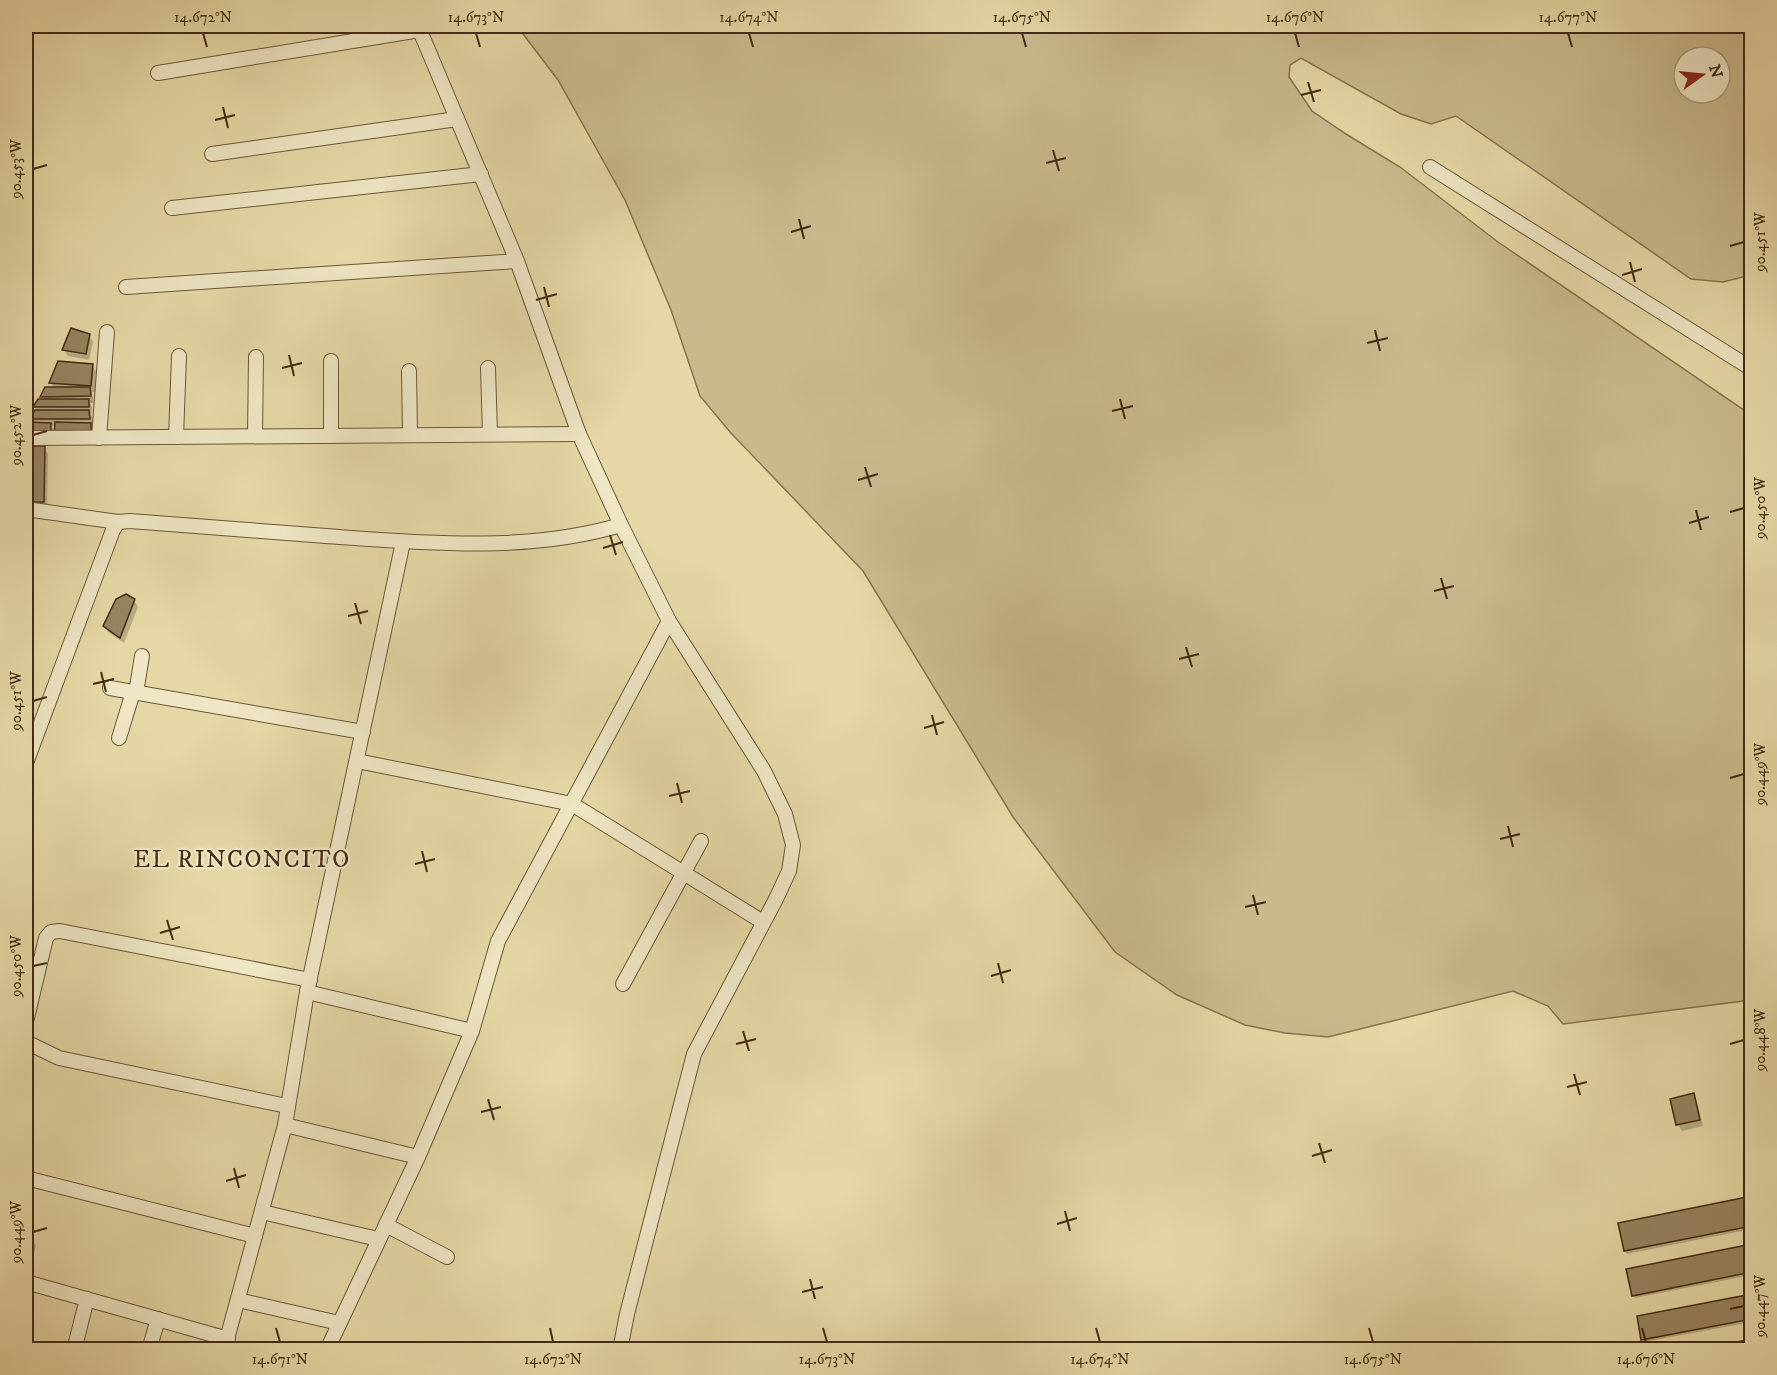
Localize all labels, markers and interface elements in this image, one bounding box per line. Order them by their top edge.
text: 14.672°N [174,8,232,27]
text: 14.673°N [448,8,504,27]
text: 14.674°N [719,8,779,27]
text: 14.675°N [993,8,1051,27]
text: 14.676°N [1266,8,1324,27]
text: 14.677°N [1539,8,1597,27]
north arrow [1672,45,1732,105]
text: N [1704,62,1727,80]
text: 90.453°W [7,139,26,200]
text: 90.451°W [1751,212,1770,273]
text: 90.452°W [7,404,26,467]
text: 90.450°W [1751,477,1770,540]
text: 90.451°W [7,671,26,732]
text: 90.449°W [1751,742,1770,806]
district label: EL RINCONCITO [133,845,351,875]
text: 90.450°W [7,935,26,998]
text: 90.448°W [1751,1008,1770,1072]
text: 90.449°W [7,1200,26,1264]
text: 90.447°W [1751,1274,1770,1338]
text: 14.671°N [252,1350,308,1369]
text: 14.672°N [524,1350,582,1369]
text: 14.673°N [799,1350,855,1369]
text: 14.674°N [1070,1350,1130,1369]
text: 14.675°N [1344,1350,1402,1369]
text: 14.676°N [1617,1350,1675,1369]

